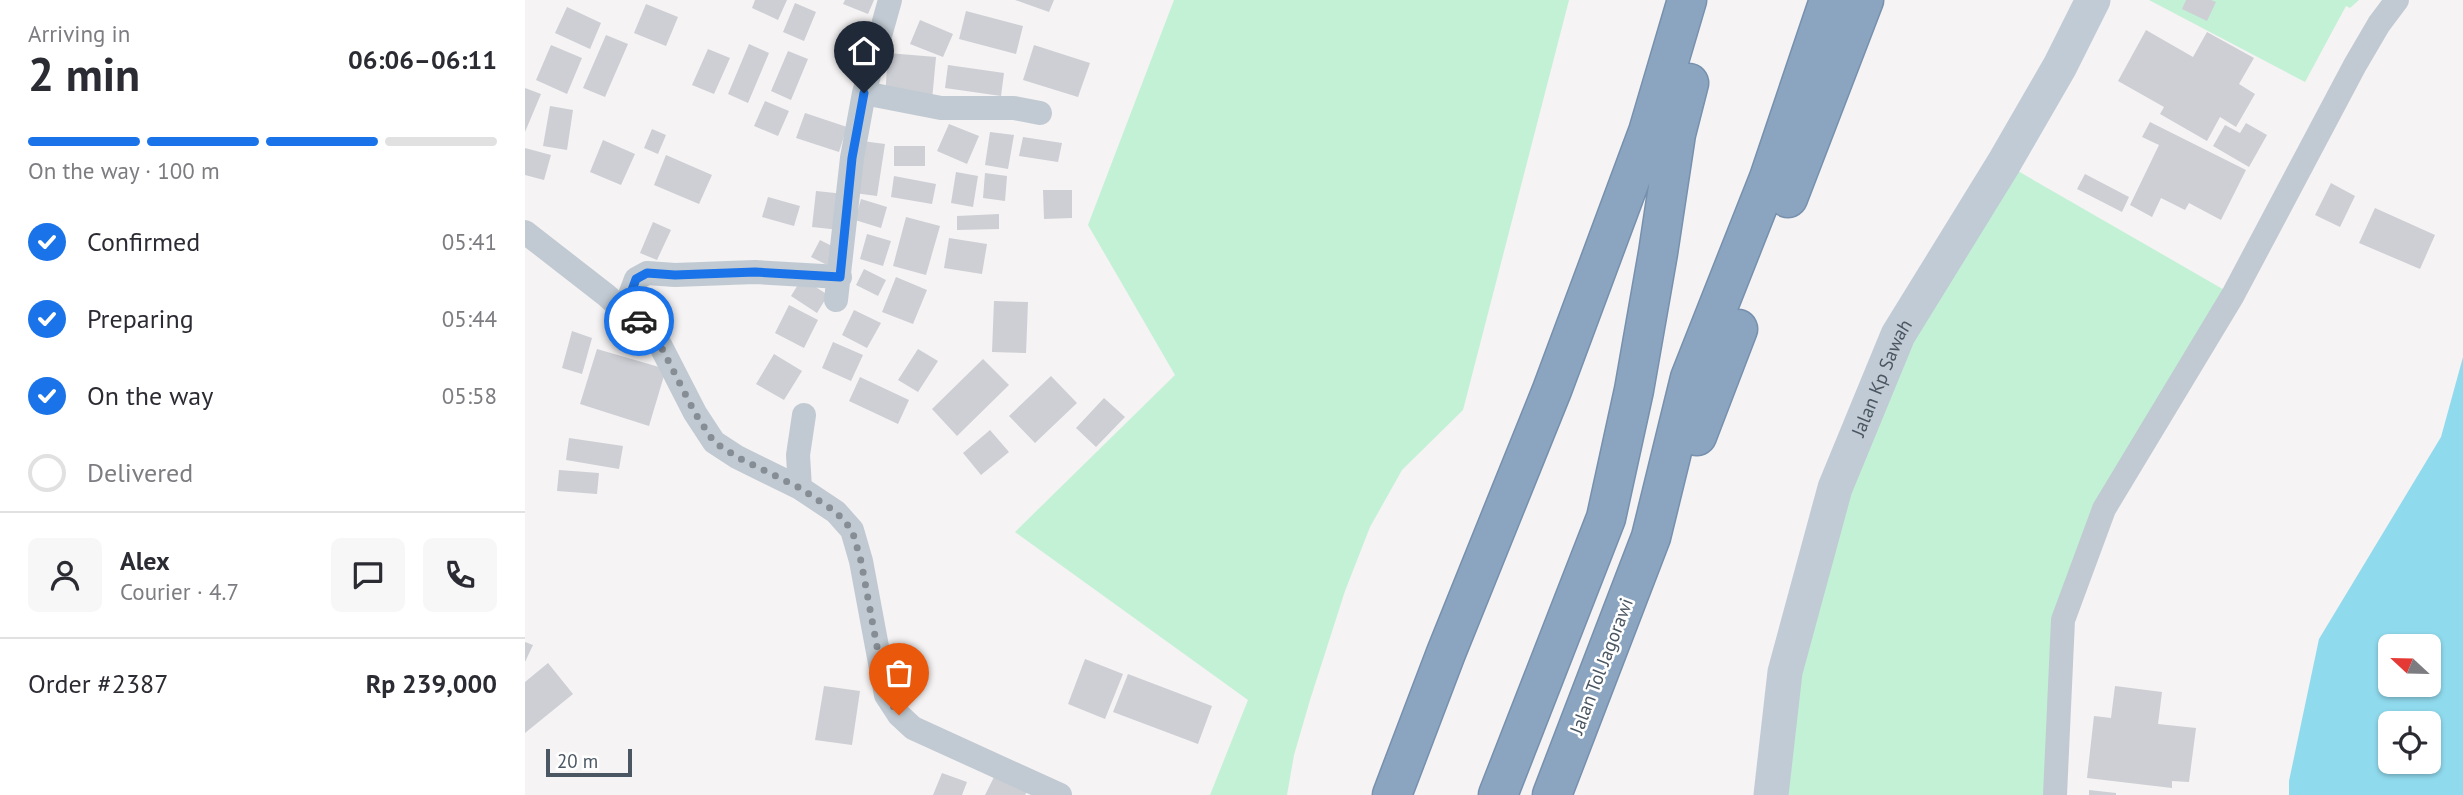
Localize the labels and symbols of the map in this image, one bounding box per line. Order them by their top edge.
pin [834,21,894,93]
courier [604,286,674,356]
street label: Jalan Kp Sawah [1845,315,1917,441]
street label: Jalan Tol Jagorawi [1564,594,1638,738]
north arrow [2378,634,2441,696]
pin [869,643,929,715]
scale bar [546,746,632,778]

